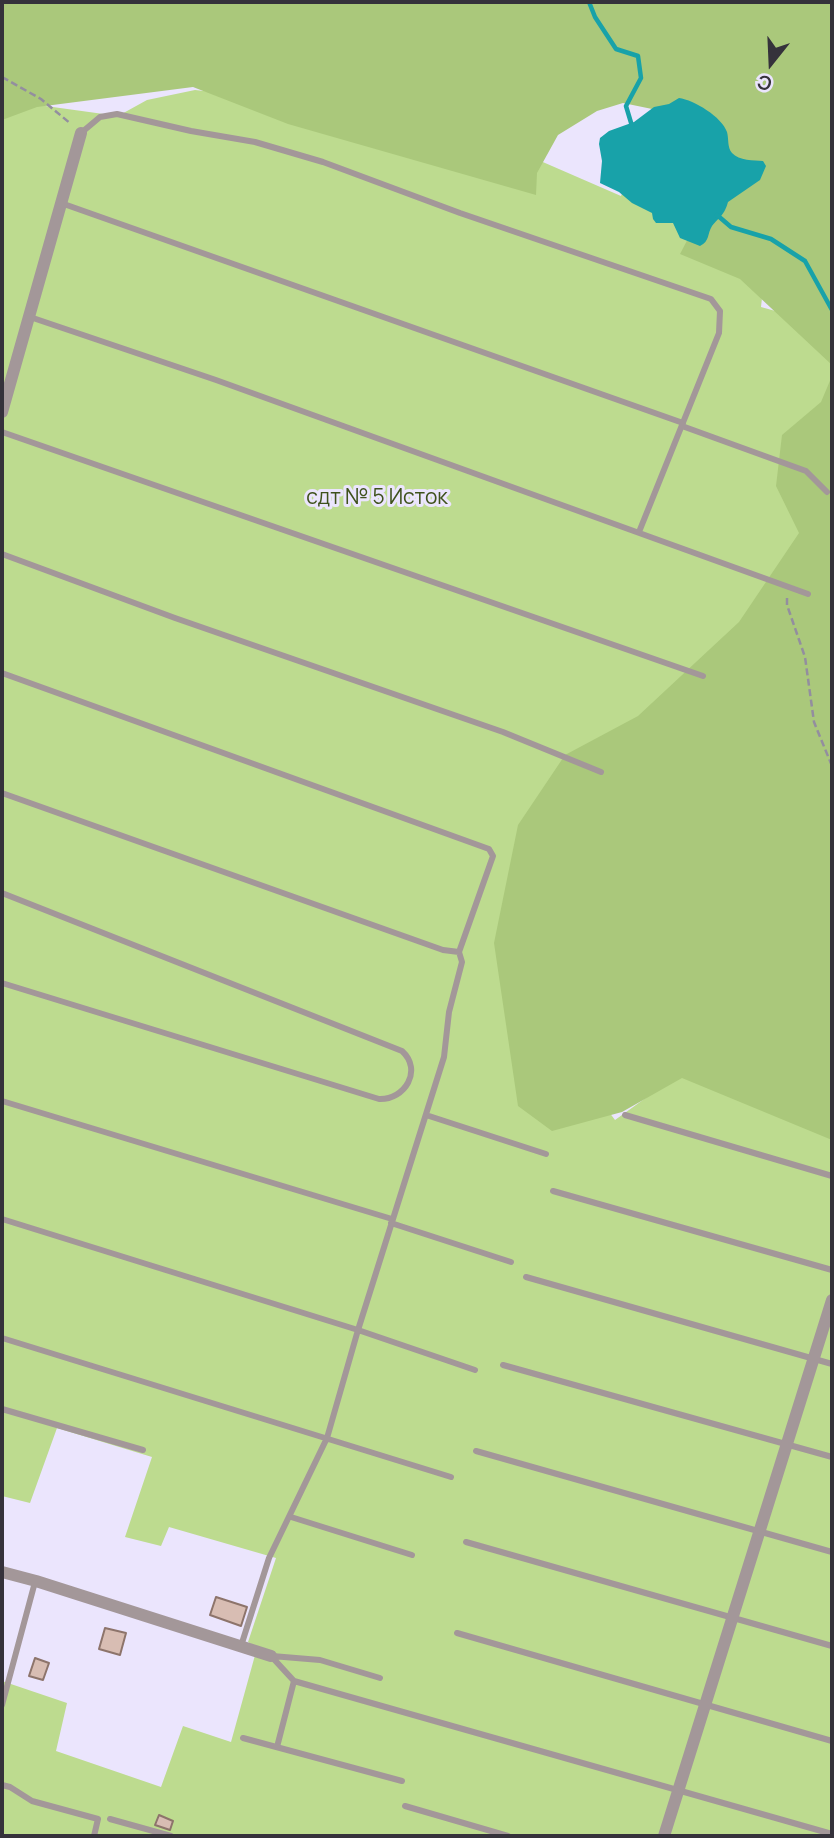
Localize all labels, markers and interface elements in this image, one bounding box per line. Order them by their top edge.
north arrow [736,28,806,98]
text: С [754,68,775,98]
park label: сдт № 5 Исток [306,485,448,511]

